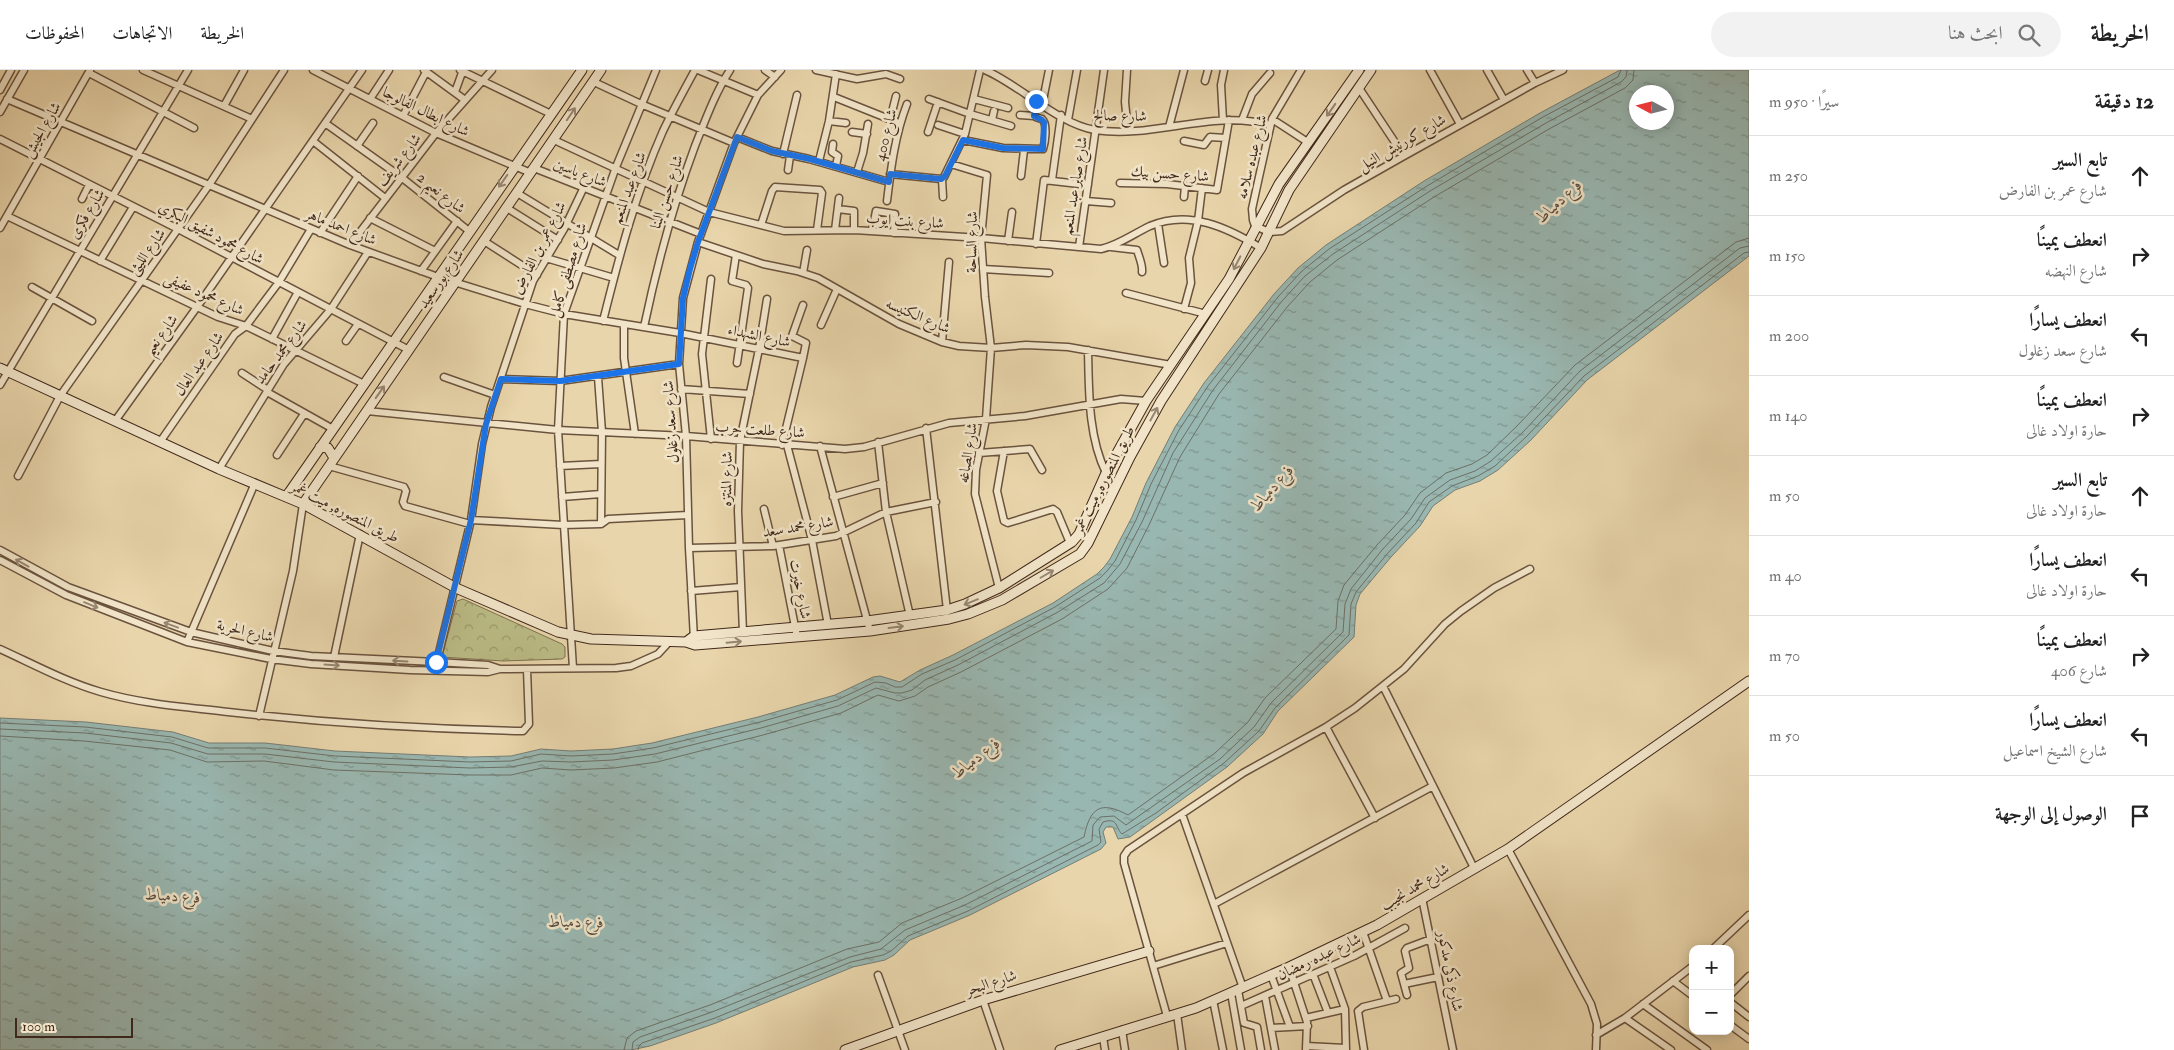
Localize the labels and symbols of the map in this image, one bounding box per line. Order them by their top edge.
street label: شارع ابطال الفالوجا [378,83,473,144]
north arrow [1629,85,1674,130]
route end [1025,90,1048,113]
street label: شارع الجيش [18,99,68,163]
one-way arrow [1326,103,1336,117]
street label: شارع صالح [1093,106,1147,130]
one-way arrow [566,107,576,121]
street label: شارع 400 [870,107,904,164]
street label: شارع كورنيش النيل [1355,110,1451,178]
street label: شارع عبده سلامه [1232,113,1275,202]
street label: شارع شريف [372,130,428,192]
street label: شارع صابر عبد المنعم [1058,135,1096,237]
street label: شارع عبد المنعم [607,149,655,228]
street label: شارع حسن البنا [646,153,691,232]
street label: شارع ياسين [550,154,609,195]
street label: شارع حسن بيك [1130,162,1210,189]
street label: شارع نعيم 2 [410,168,469,222]
one-way arrow [498,174,508,188]
water label: فرع دمياط [1532,175,1588,229]
street label: شارع فكرى [65,186,112,244]
street label: شارع محمود شفيق البكري [154,197,267,271]
street label: شارع عمر بن الفارض [507,198,573,299]
street label: شارع احمد ماهر [300,203,379,253]
street label: شارع بنت ايوب [865,209,945,236]
street label: شارع الساحة [962,211,985,273]
street label: شارع مصطفى كامل [545,220,594,320]
street label: شارع الليثى [124,225,172,281]
street label: شارع بورسعيد [414,246,471,314]
one-way arrow [1232,255,1241,270]
street label: شارع محمود عفيفى [160,268,247,323]
street label: شارع الكنيسه [882,294,953,341]
street label: شارع نعيم [140,311,186,362]
street label: شارع محمد حامد [251,316,314,390]
street label: شارع الشهداء [725,320,792,355]
street label: شارع عبد العال [170,328,230,402]
street label: شارع سعد زغلول [659,380,686,464]
one-way arrow [375,385,385,399]
one-way arrow [1149,407,1159,421]
street label: شارع طلعت حرب [714,417,805,446]
street label: شارع الصاغه [954,421,985,485]
street label: طريق المنصوره, ميت غمر [1068,423,1139,539]
street label: شارع المنتزه [717,451,740,507]
water label: فرع دمياط [1246,461,1300,517]
street label: طريق المنصوره, ميت غمر [286,476,402,547]
street label: شارع محمد سعد [761,512,835,545]
one-way arrow [15,557,29,567]
street label: شارع خيرت [782,558,815,621]
one-way arrow [1039,569,1054,579]
one-way arrow [964,597,979,607]
one-way arrow [83,601,98,610]
street label: شارع الحرية [214,615,275,650]
one-way arrow [164,620,180,629]
one-way arrow [887,622,903,632]
one-way arrow [725,637,741,647]
route start [425,651,448,674]
one-way arrow [392,656,408,665]
one-way arrow [323,661,339,670]
water label: فرع دمياط [948,733,1006,785]
street label: شارع محمد نجيب [1377,859,1454,918]
water label: فرع دمياط [144,884,202,911]
water label: فرع دمياط [548,912,604,935]
street label: شارع ذكى مدكور [1430,927,1468,1014]
street label: شارع عبده رمضان [1274,929,1365,987]
street label: شارع البحر [961,966,1020,1004]
scale bar [15,1015,132,1038]

